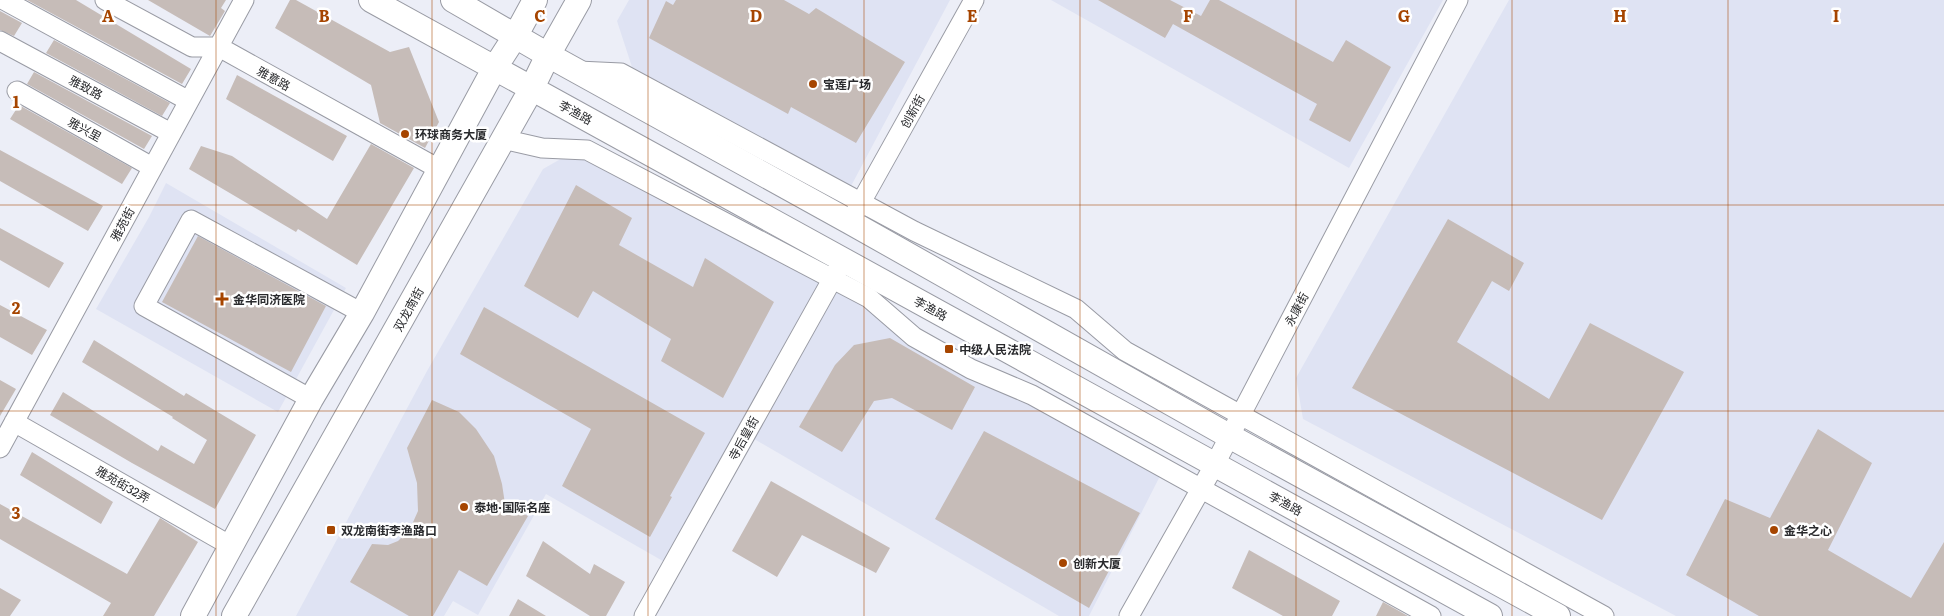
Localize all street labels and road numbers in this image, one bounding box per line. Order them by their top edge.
street label: 雅意路 [254,61,294,95]
street label: 雅致路 [66,71,106,103]
street label: 创新街 [895,91,929,131]
street label: 李渔路 [556,95,596,129]
street label: 雅兴里 [65,112,105,146]
street label: 雅苑街 [106,204,138,244]
street label: 双龙南街 [388,284,428,334]
street label: 永康街 [1280,289,1312,329]
street label: 李渔路 [911,291,951,325]
street label: 寺后皇街 [723,413,763,463]
street label: 雅苑街32弄 [92,461,154,507]
street label: 李渔路 [1266,486,1306,520]

